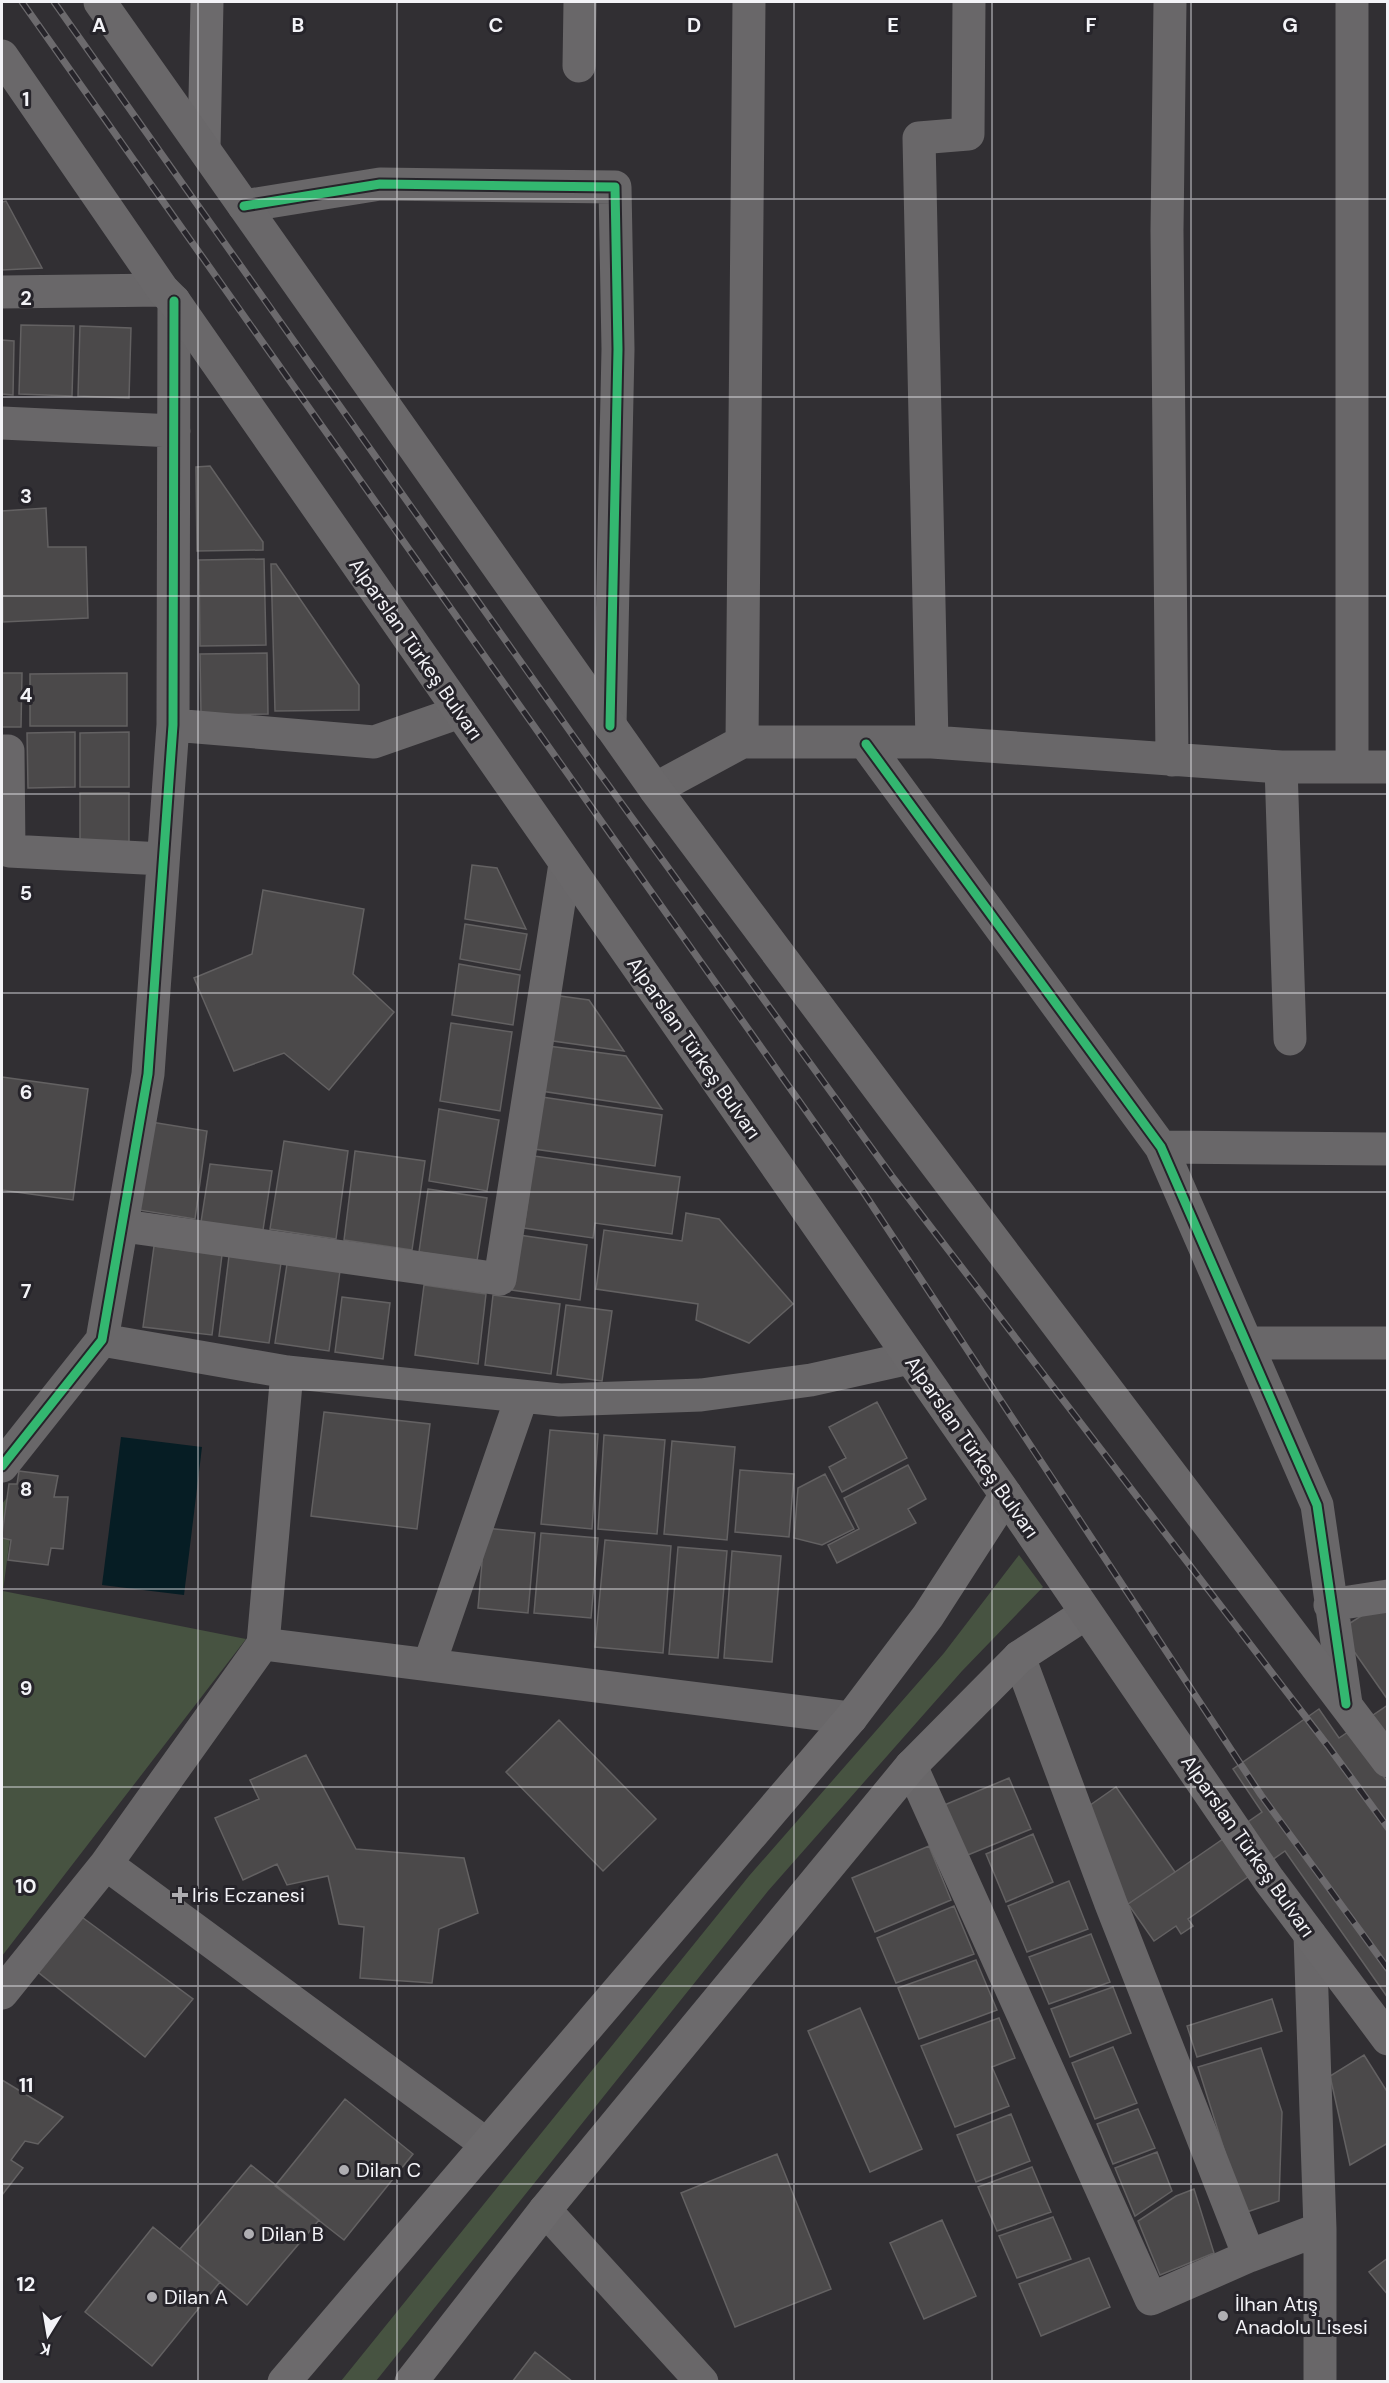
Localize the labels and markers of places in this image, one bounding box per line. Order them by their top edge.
place label: Iris Eczanesi [192,1882,305,1908]
marker: Iris Eczanesi [173,1888,187,1902]
place label: Dilan C [356,2157,421,2183]
marker: Dilan C [337,2163,351,2177]
place label: Dilan B [261,2221,324,2247]
marker: Dilan B [242,2227,256,2241]
place label: Dilan A [164,2284,228,2310]
marker: Dilan A [145,2290,159,2304]
place label: İlhan Atış Anadolu Lisesi [1235,2291,1368,2340]
marker: İlhan Atış Anadolu Lisesi [1216,2309,1230,2323]

